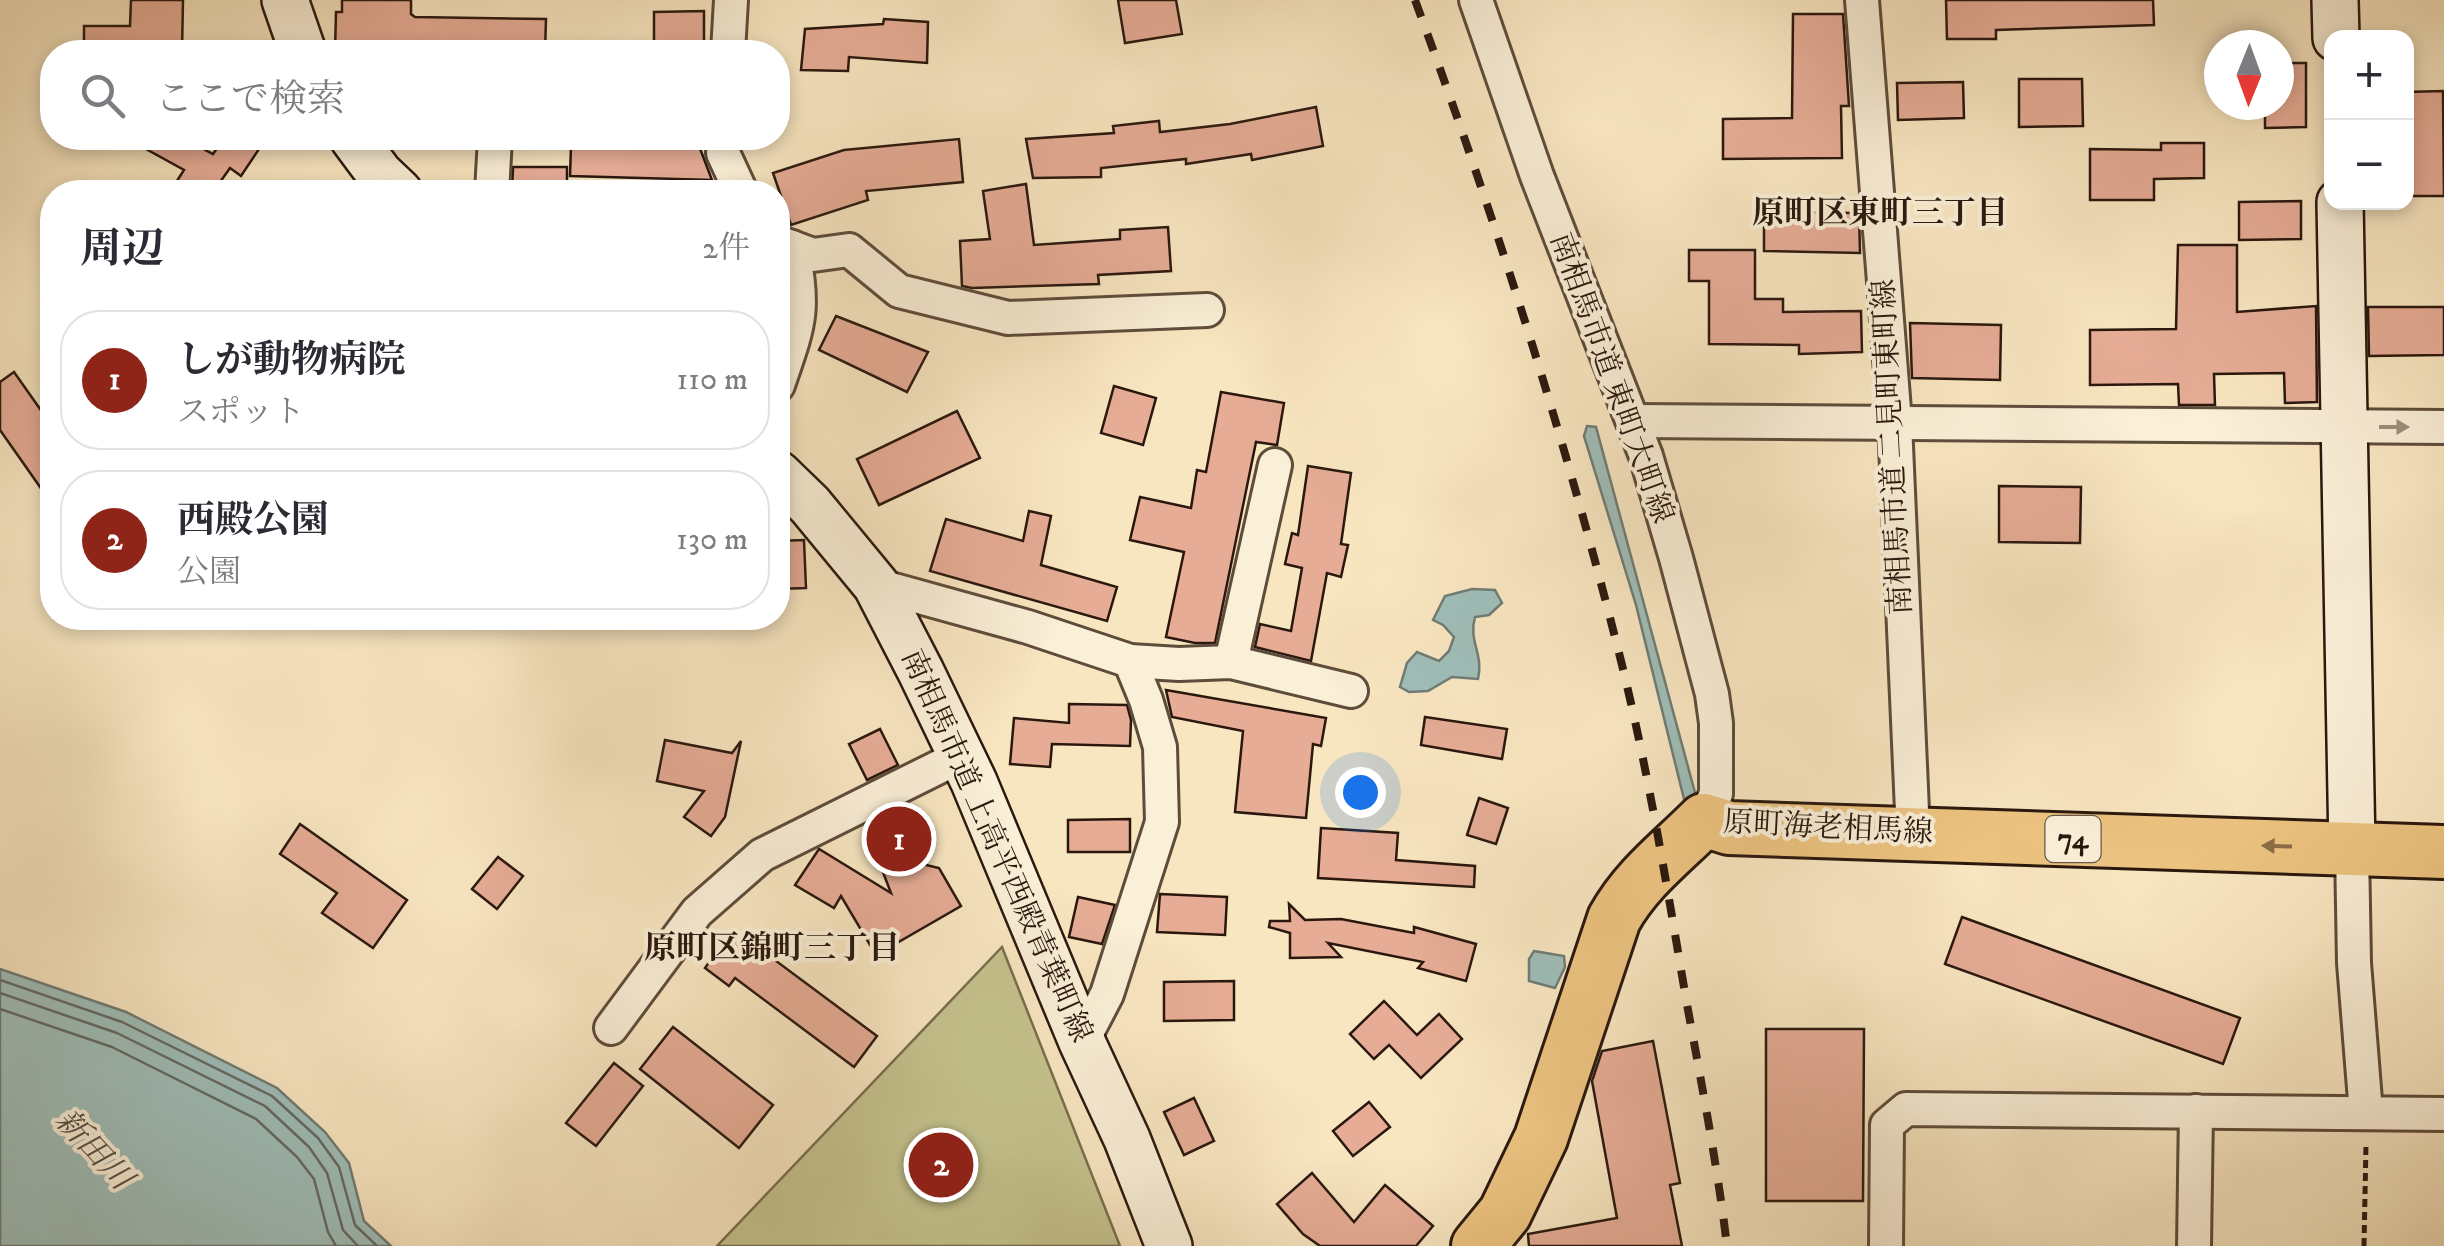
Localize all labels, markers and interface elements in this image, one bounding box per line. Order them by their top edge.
north arrow [2204,30,2294,120]
map controls [2324,30,2414,210]
button: + [2324,30,2414,120]
search box [40,40,790,150]
icon: search [75,68,130,123]
text: ここで検索 [155,76,345,124]
button: − [2324,120,2414,210]
district label: 原町区東町三丁目 [1752,194,2008,234]
text: 周辺 [80,224,164,276]
street label: 南相馬市道 東町大町線 [1541,228,1681,528]
text: 2件 [702,229,750,269]
street label: 南相馬市道 二見町東町線 [1866,278,1920,616]
text: しが動物病院 [177,337,405,385]
text: 1 [109,360,120,400]
text: 110 m [676,360,748,400]
text: スポット [177,393,305,433]
one-way arrow [2379,419,2411,435]
text: 西殿公園 [177,497,329,545]
text: 2 [107,520,122,560]
text: 130 m [676,520,748,560]
text: 公園 [177,553,241,593]
street label: 南相馬市道 上高平西殿青葉町線 [892,644,1100,1048]
your location [1335,767,1386,818]
pin: 1 [866,802,932,876]
street label: 原町海老相馬線 [1722,804,1934,852]
road number: 74 [2046,816,2100,862]
one-way arrow [2260,838,2292,854]
district label: 原町区錦町三丁目 [644,929,900,969]
water label: 新田川 [46,1101,142,1201]
pin: 2 [908,1128,974,1202]

